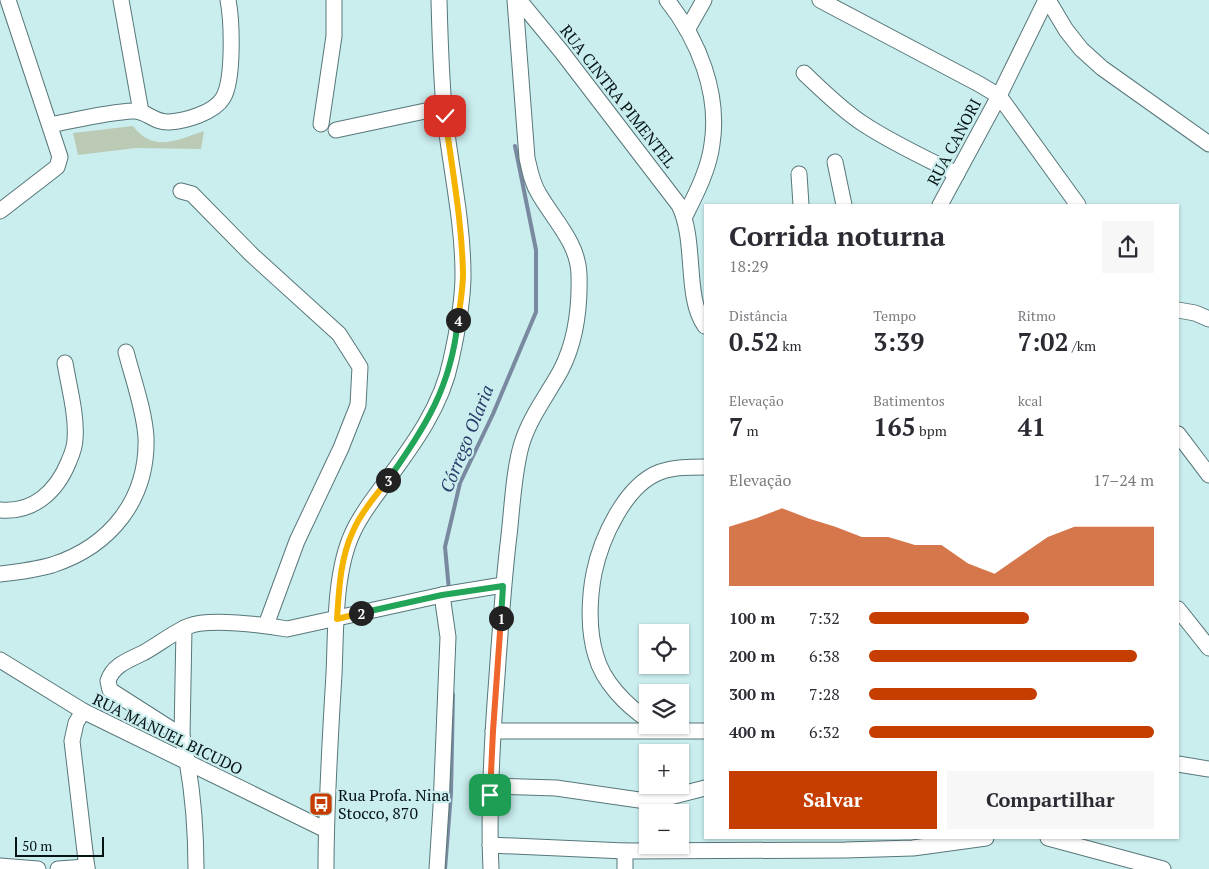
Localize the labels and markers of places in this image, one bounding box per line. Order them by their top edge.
pin [424,95,466,137]
pin: 4 [446,308,470,332]
pin: 3 [376,468,400,492]
pin: 2 [348,600,374,626]
pin: 1 [488,606,514,630]
pin [469,774,511,816]
place label: Rua Profa. Nina Stocco, 870 [338,784,449,824]
bus stop icon: Rua Profa. Nina Stocco, 870 [308,791,334,817]

